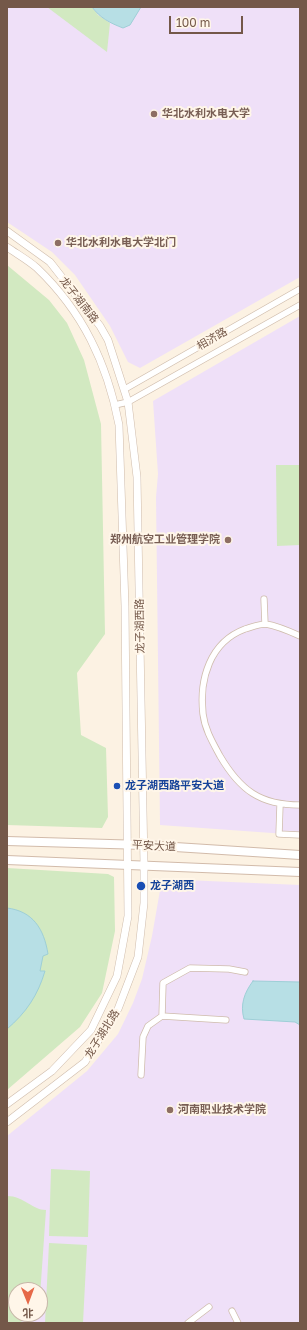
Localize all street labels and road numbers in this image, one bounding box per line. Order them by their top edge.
street label: 龙子湖南路 [57,274,101,326]
street label: 相济路 [194,325,230,353]
street label: 龙子湖西路 [133,598,147,654]
street label: 平安大道 [132,838,176,854]
street label: 龙子湖北路 [82,1007,122,1061]

